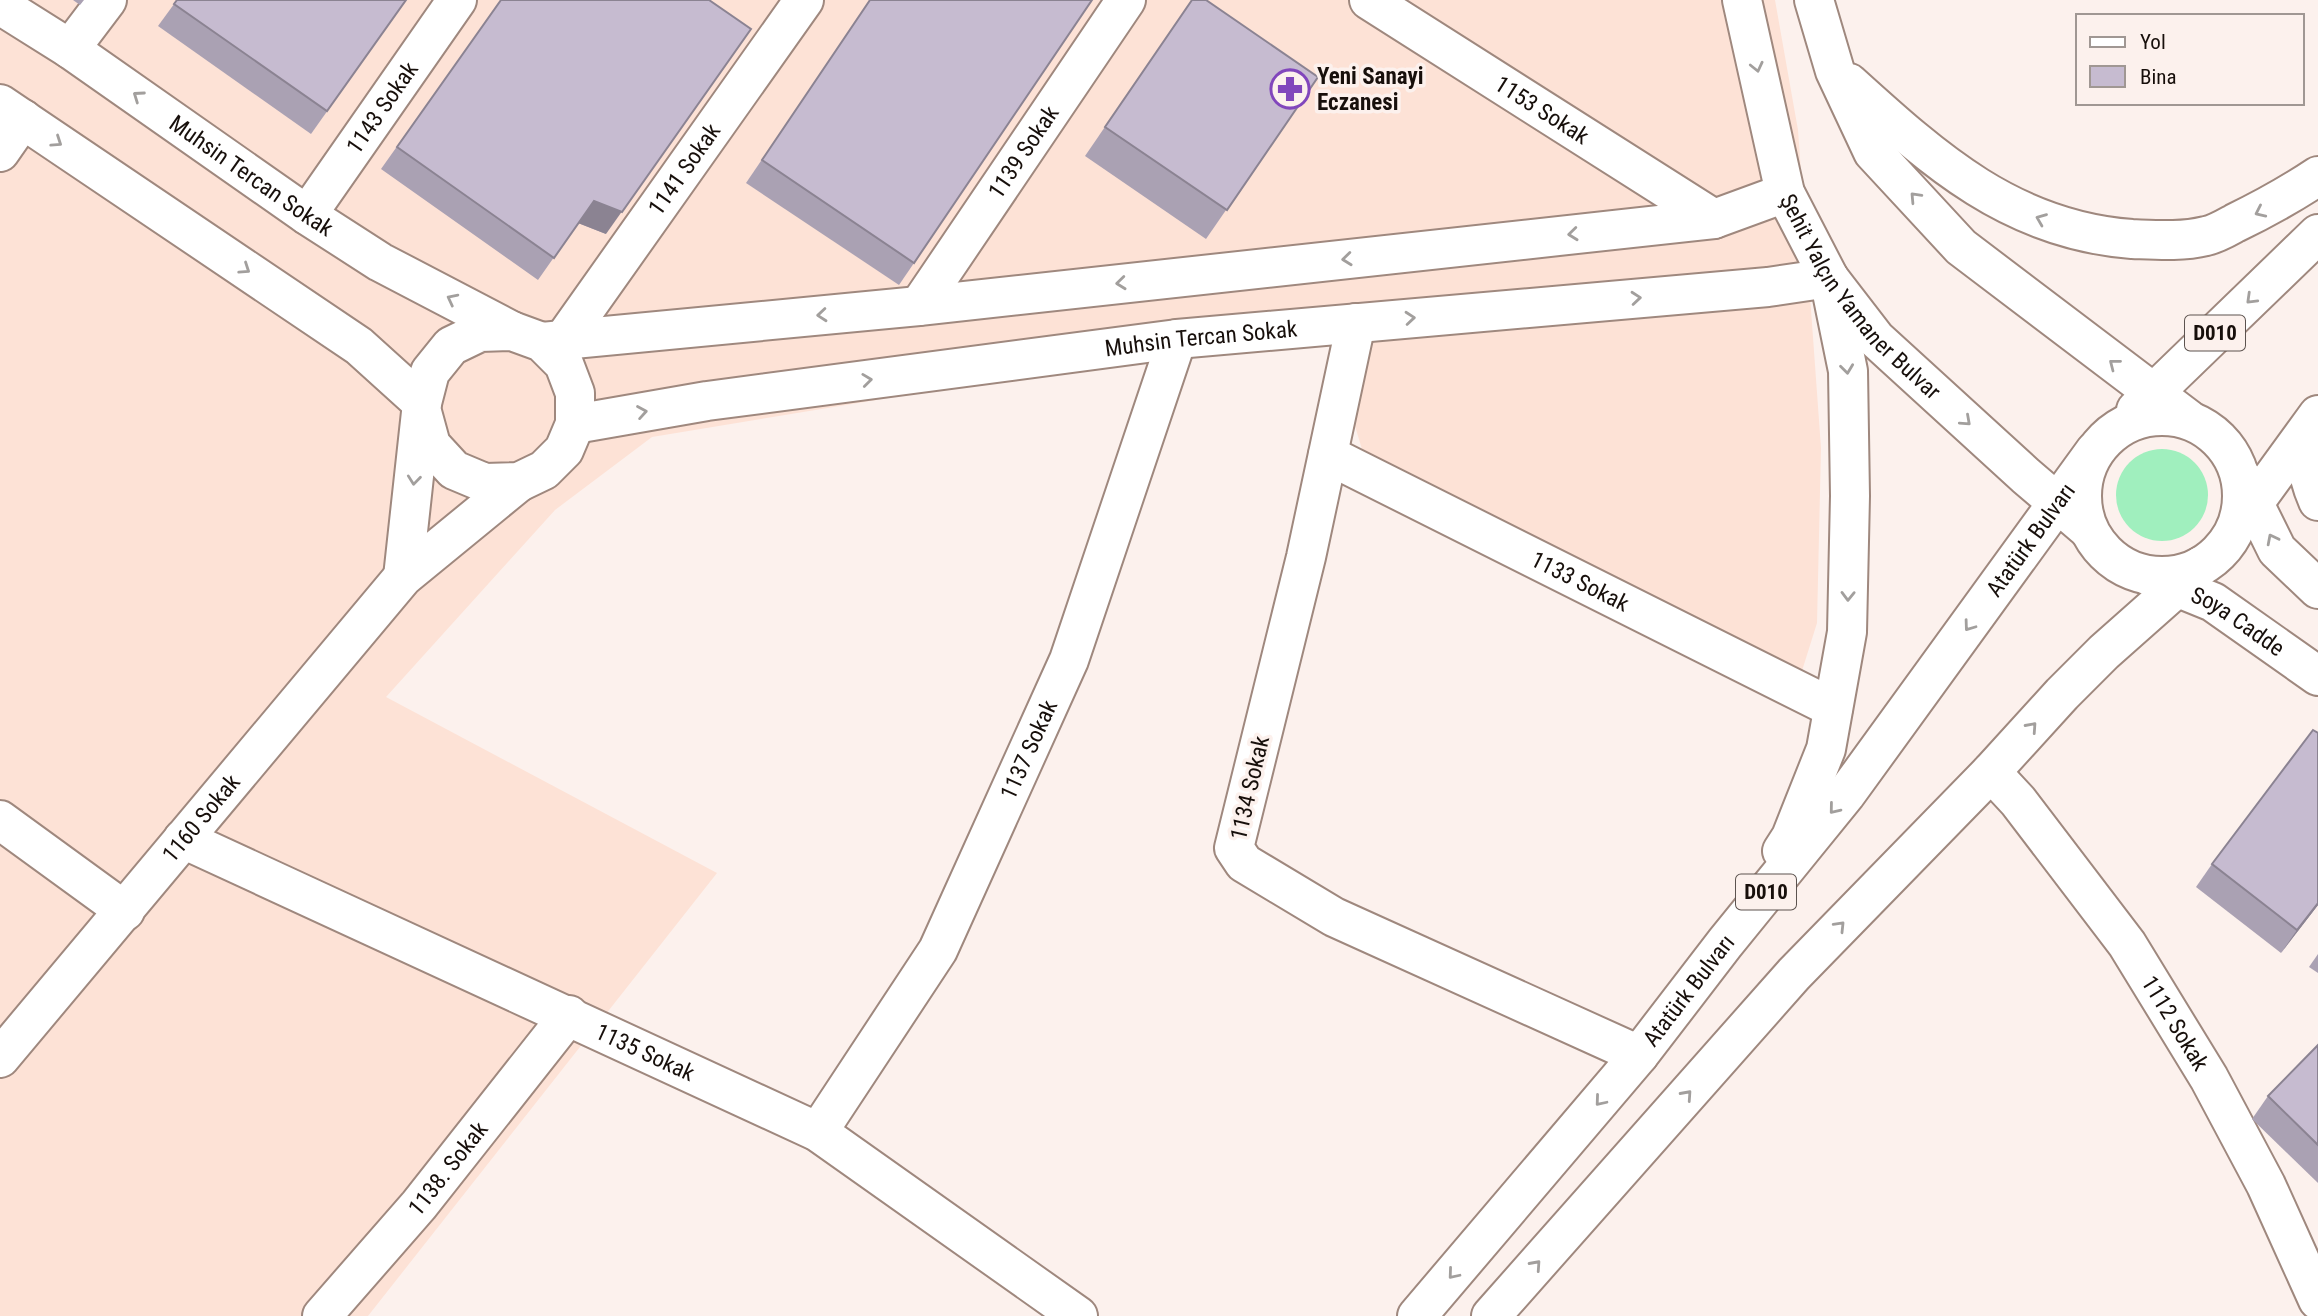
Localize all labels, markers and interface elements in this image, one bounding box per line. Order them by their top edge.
legend [2076,14,2304,105]
text: Yol [2140,30,2166,54]
street label: 1143 Sokak [341,56,424,159]
one-way arrow [1749,61,1763,73]
place label: Yeni Sanayi Eczanesi [1317,63,1423,116]
text: Bina [2140,65,2177,89]
pharmacy icon: Yeni Sanayi Eczanesi [1269,68,1311,110]
street label: 1153 Sokak [1490,70,1595,150]
one-way arrow [133,92,146,104]
street label: 1139 Sokak [982,100,1064,203]
street label: Muhsin Tercan Sokak [164,110,339,242]
street label: 1141 Sokak [643,118,726,220]
one-way arrow [49,134,62,146]
street label: Şehit Yalçın Yamaner Bulvar [1774,189,1946,405]
one-way arrow [1910,192,1923,205]
one-way arrow [2255,203,2267,217]
one-way arrow [2036,213,2049,227]
one-way arrow [1568,226,1579,241]
one-way arrow [1341,251,1353,266]
one-way arrow [237,261,250,273]
one-way arrow [1115,276,1127,291]
one-way arrow [2246,290,2259,303]
one-way arrow [1631,291,1642,306]
one-way arrow [447,294,459,308]
one-way arrow [816,307,827,322]
one-way arrow [1404,311,1415,326]
street label: Muhsin Tercan Sokak [1103,315,1299,362]
road number: D010 [2185,316,2245,350]
one-way arrow [2109,360,2122,372]
one-way arrow [1839,363,1854,375]
one-way arrow [861,373,873,388]
one-way arrow [636,405,648,420]
one-way arrow [1958,413,1971,425]
one-way arrow [407,474,422,486]
street label: Atatürk Bulvarı [1980,478,2081,602]
one-way arrow [2267,534,2281,546]
street label: 1133 Sokak [1527,546,1634,617]
street label: Soya Cadde [2187,581,2290,662]
one-way arrow [1840,591,1856,602]
one-way arrow [1965,618,1977,631]
street label: 1137 Sokak [994,695,1063,803]
one-way arrow [2023,722,2036,735]
street label: 1134 Sokak [1225,733,1275,843]
street label: 1160 Sokak [157,768,246,867]
one-way arrow [1830,801,1842,814]
road number: D010 [1736,874,1796,910]
one-way arrow [1832,922,1845,935]
street label: Atatürk Bulvarı [1637,929,1740,1052]
street label: 1112 Sokak [2136,971,2215,1076]
street label: 1135 Sokak [591,1018,700,1087]
one-way arrow [1679,1090,1691,1103]
one-way arrow [1596,1093,1608,1106]
street label: 1138. Sokak [403,1116,494,1221]
one-way arrow [1528,1260,1540,1273]
one-way arrow [1449,1266,1461,1279]

